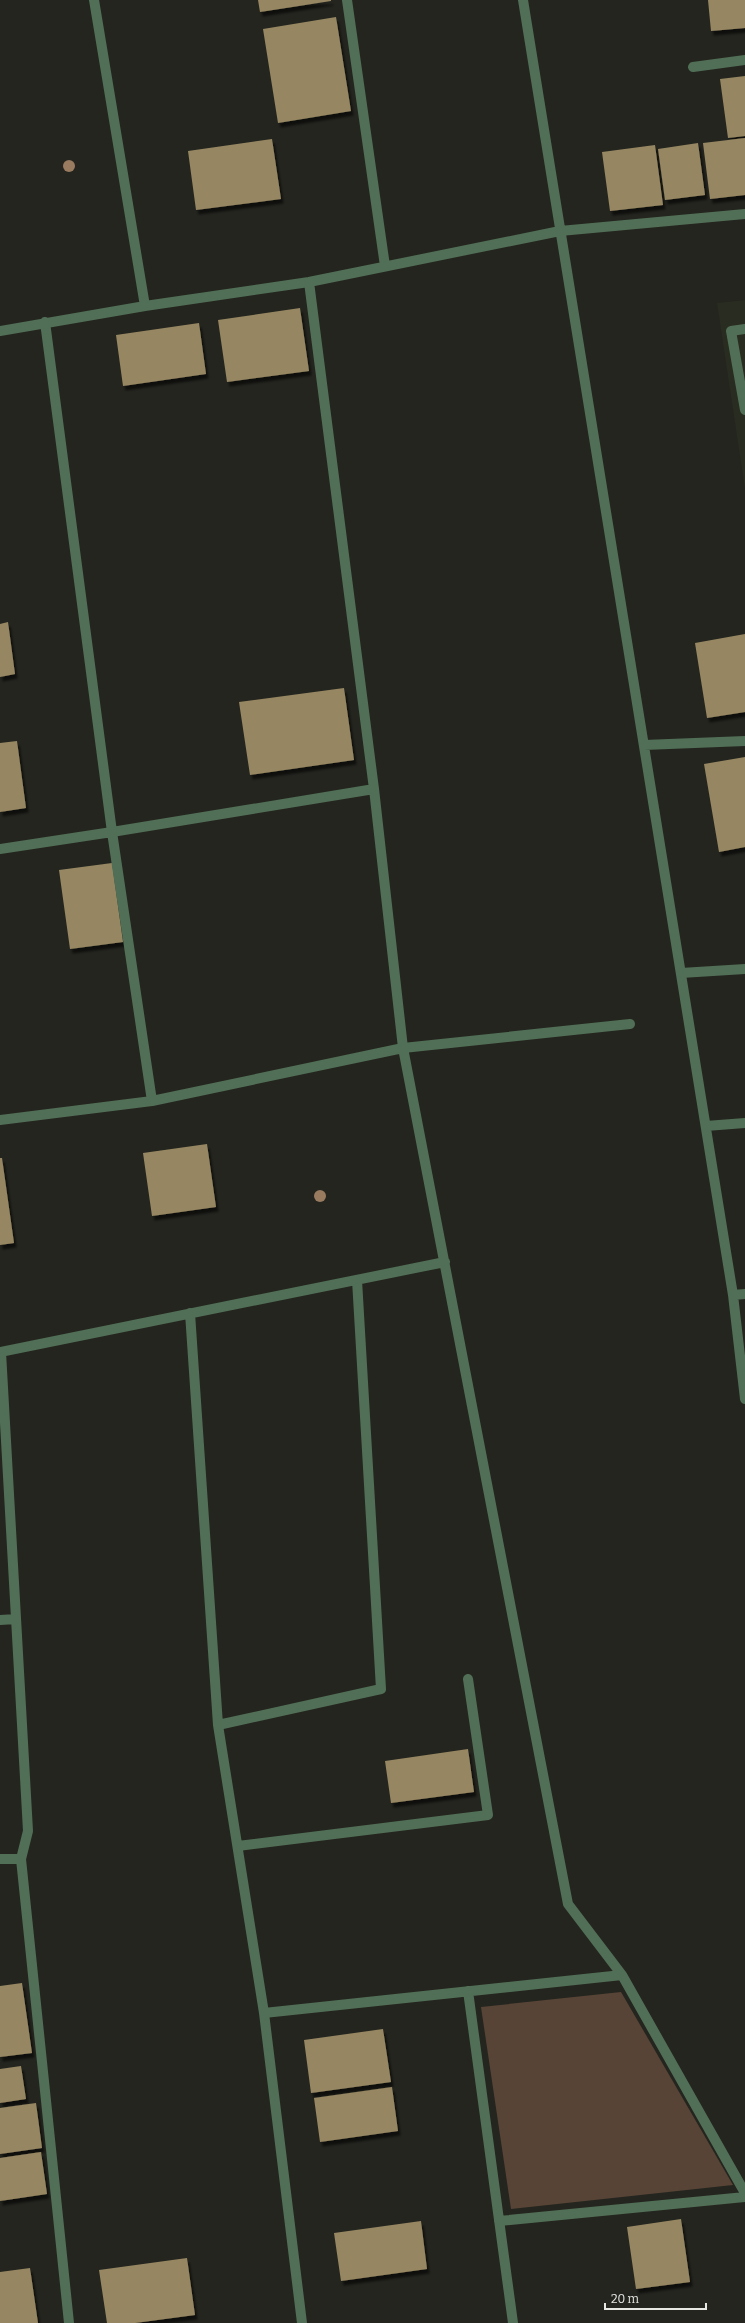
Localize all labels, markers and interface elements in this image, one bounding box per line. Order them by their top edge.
scale bar [605,2285,706,2311]
text: 20 m [611,2292,640,2306]

